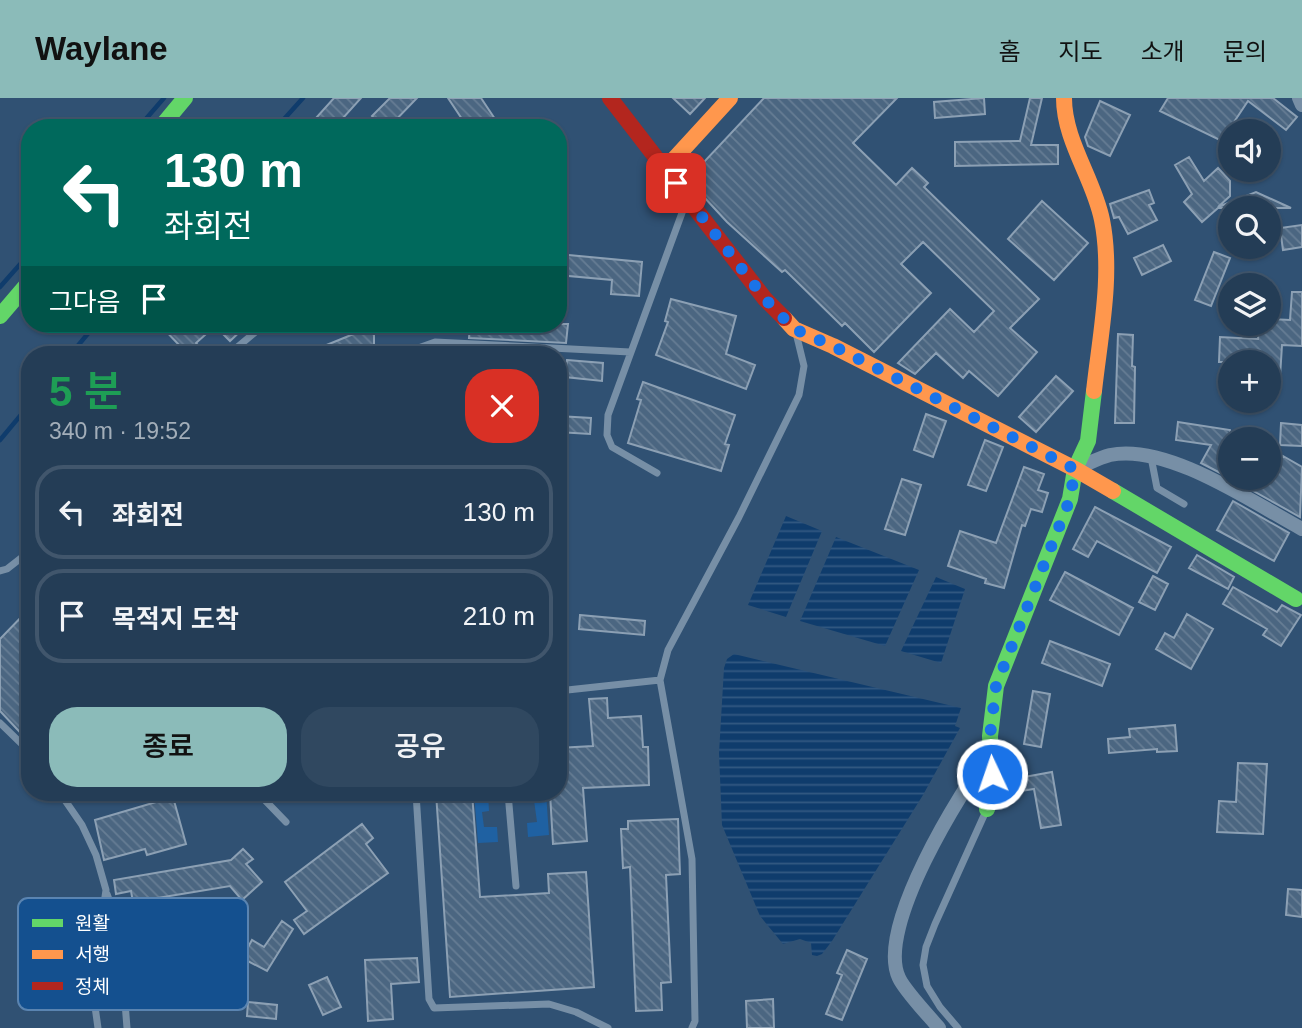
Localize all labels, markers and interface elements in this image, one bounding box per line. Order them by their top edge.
text: Waylane [35,30,168,67]
text: 홈 [998,38,1020,65]
text: 지도 [1058,38,1103,65]
text: 소개 [1141,38,1185,65]
text: 문의 [1223,38,1267,65]
map controls [1218,119,1281,490]
button: sound [1218,119,1281,182]
text: 130 m [164,143,303,197]
icon: left [49,147,140,238]
pin [646,153,706,213]
icon: arrive [657,164,695,202]
button: search [1218,196,1281,259]
text: 좌회전 [164,208,252,244]
button: layers [1218,273,1281,336]
icon: arrive [135,280,173,318]
text: 그다음 [49,287,121,317]
button: + [1218,350,1281,413]
text: 5 분 [49,368,123,415]
button: close [465,369,539,443]
text: 340 m · 19:52 [49,418,191,444]
button: − [1218,427,1281,490]
icon: left [53,493,91,531]
text: 130 m [463,497,535,527]
text: 좌회전 [112,500,184,530]
icon: arrive [53,597,91,635]
text: 210 m [463,601,535,631]
text: 목적지 도착 [112,604,239,634]
button: 종료 [49,707,287,787]
button: 공유 [301,707,539,787]
position arrow [955,737,1029,811]
legend [18,898,248,1010]
text: 원활 [75,913,110,934]
text: 서행 [75,944,110,965]
text: 정체 [75,976,110,997]

